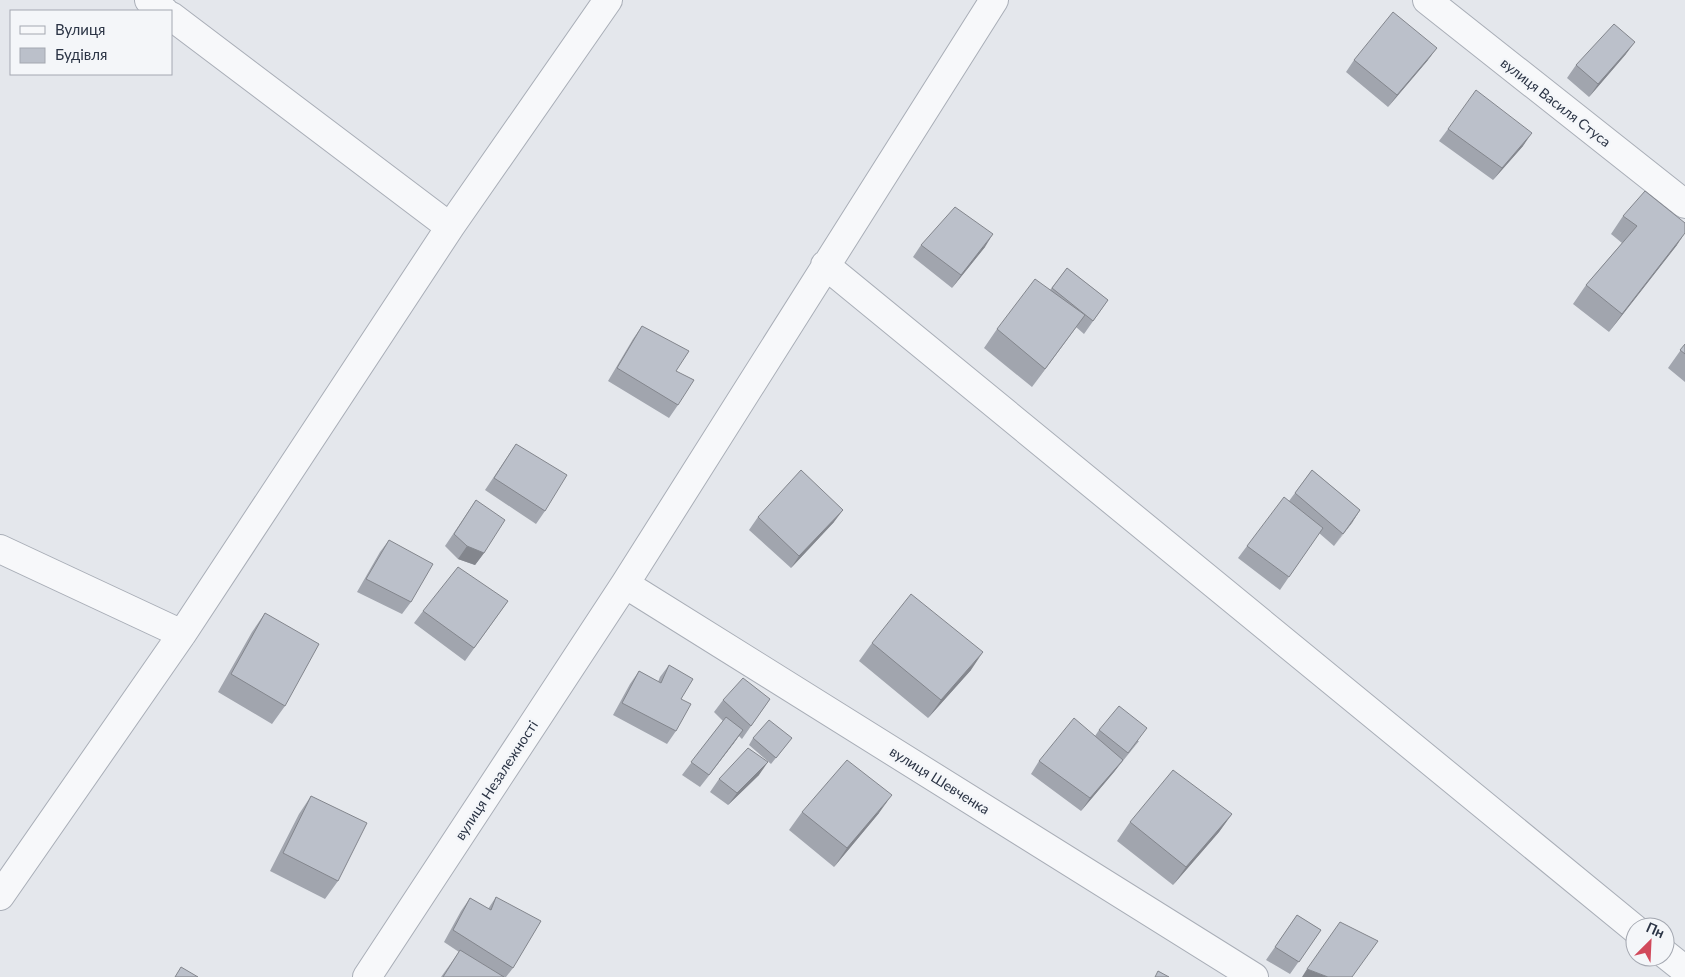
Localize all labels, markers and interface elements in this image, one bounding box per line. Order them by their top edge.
legend [10,10,172,75]
text: Вулиця [55,20,105,38]
text: Будівля [55,45,107,63]
street label: вулиця Василя Стуса [1498,54,1614,150]
street label: вулиця Незалежності [451,717,541,843]
street label: вулиця Шевченка [887,742,993,818]
north arrow [1625,917,1675,967]
text: Пн [1644,918,1667,941]

